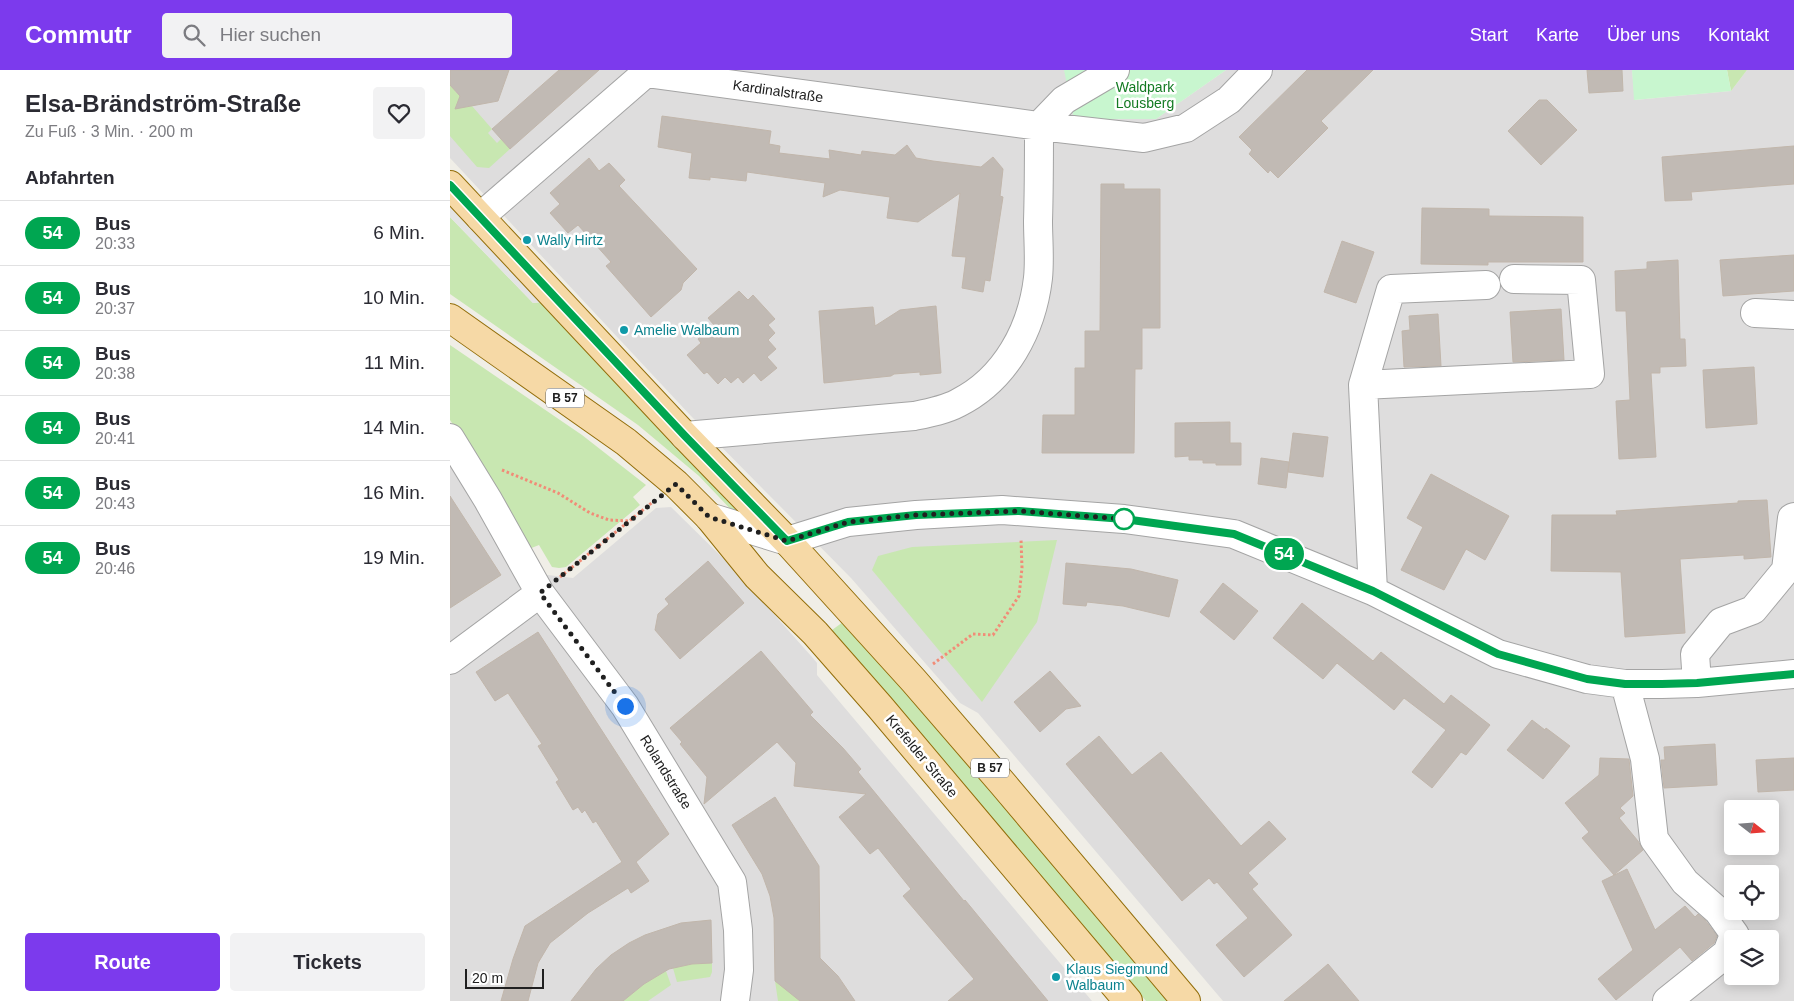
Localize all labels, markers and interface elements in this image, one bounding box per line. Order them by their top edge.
search box [162,13,512,58]
text: Commutr [25,21,132,48]
icon: search [180,21,208,49]
text: Hier suchen [220,24,321,45]
text: Start [1470,25,1508,45]
text: Karte [1536,25,1579,45]
text: Über uns [1607,25,1680,45]
text: Kontakt [1708,25,1769,45]
street label: Kardinalstraße [732,77,824,105]
park label: Waldpark Lousberg [1116,79,1175,111]
button: heart [373,87,425,139]
text: Elsa-Brändström-Straße [25,90,301,117]
text: Zu Fuß · 3 Min. · 200 m [25,123,193,140]
text: Abfahrten [25,167,115,188]
text: Bus [95,213,131,234]
text: 6 Min. [373,222,425,243]
text: 54 [42,223,63,243]
place label: Wally Hirtz [537,232,603,248]
marker: Wally Hirtz [521,234,533,246]
text: 20:33 [95,235,135,252]
text: Bus [95,278,131,299]
text: 10 Min. [363,287,425,308]
text: 54 [42,288,63,308]
text: 20:37 [95,300,135,317]
place label: Amelie Walbaum [634,322,739,338]
marker: Amelie Walbaum [618,324,630,336]
text: Bus [95,343,131,364]
text: 11 Min. [364,352,425,373]
text: 54 [42,353,63,373]
text: 20:38 [95,365,135,382]
road number: B 57 [546,388,584,408]
text: Bus [95,408,131,429]
text: 14 Min. [363,417,425,438]
text: 54 [42,418,63,438]
text: 20:41 [95,430,135,447]
text: Bus [95,473,131,494]
text: 16 Min. [363,482,425,503]
text: 54 [42,483,63,503]
text: 20:43 [95,495,135,512]
unlabelled marker [1113,508,1135,530]
text: Bus [95,538,131,559]
line badge: 54 [1262,538,1306,570]
text: 54 [1274,544,1294,564]
text: 19 Min. [363,547,425,568]
text: 54 [42,548,63,568]
text: 20:46 [95,560,135,577]
your location [613,694,638,719]
street label: Krefelder Straße [883,712,961,801]
street label: Rolandstraße [637,732,695,812]
road number: B 57 [971,758,1009,778]
north arrow [1724,800,1779,855]
map controls [1724,800,1779,985]
button: locate [1724,865,1779,920]
button: layers [1724,930,1779,985]
button: Route [25,933,220,991]
button: Tickets [230,933,425,991]
place label: Klaus Siegmund Walbaum [1066,961,1168,993]
scale bar [465,966,544,989]
text: 20 m [472,970,503,986]
marker: Klaus Siegmund Walbaum [1050,971,1062,983]

